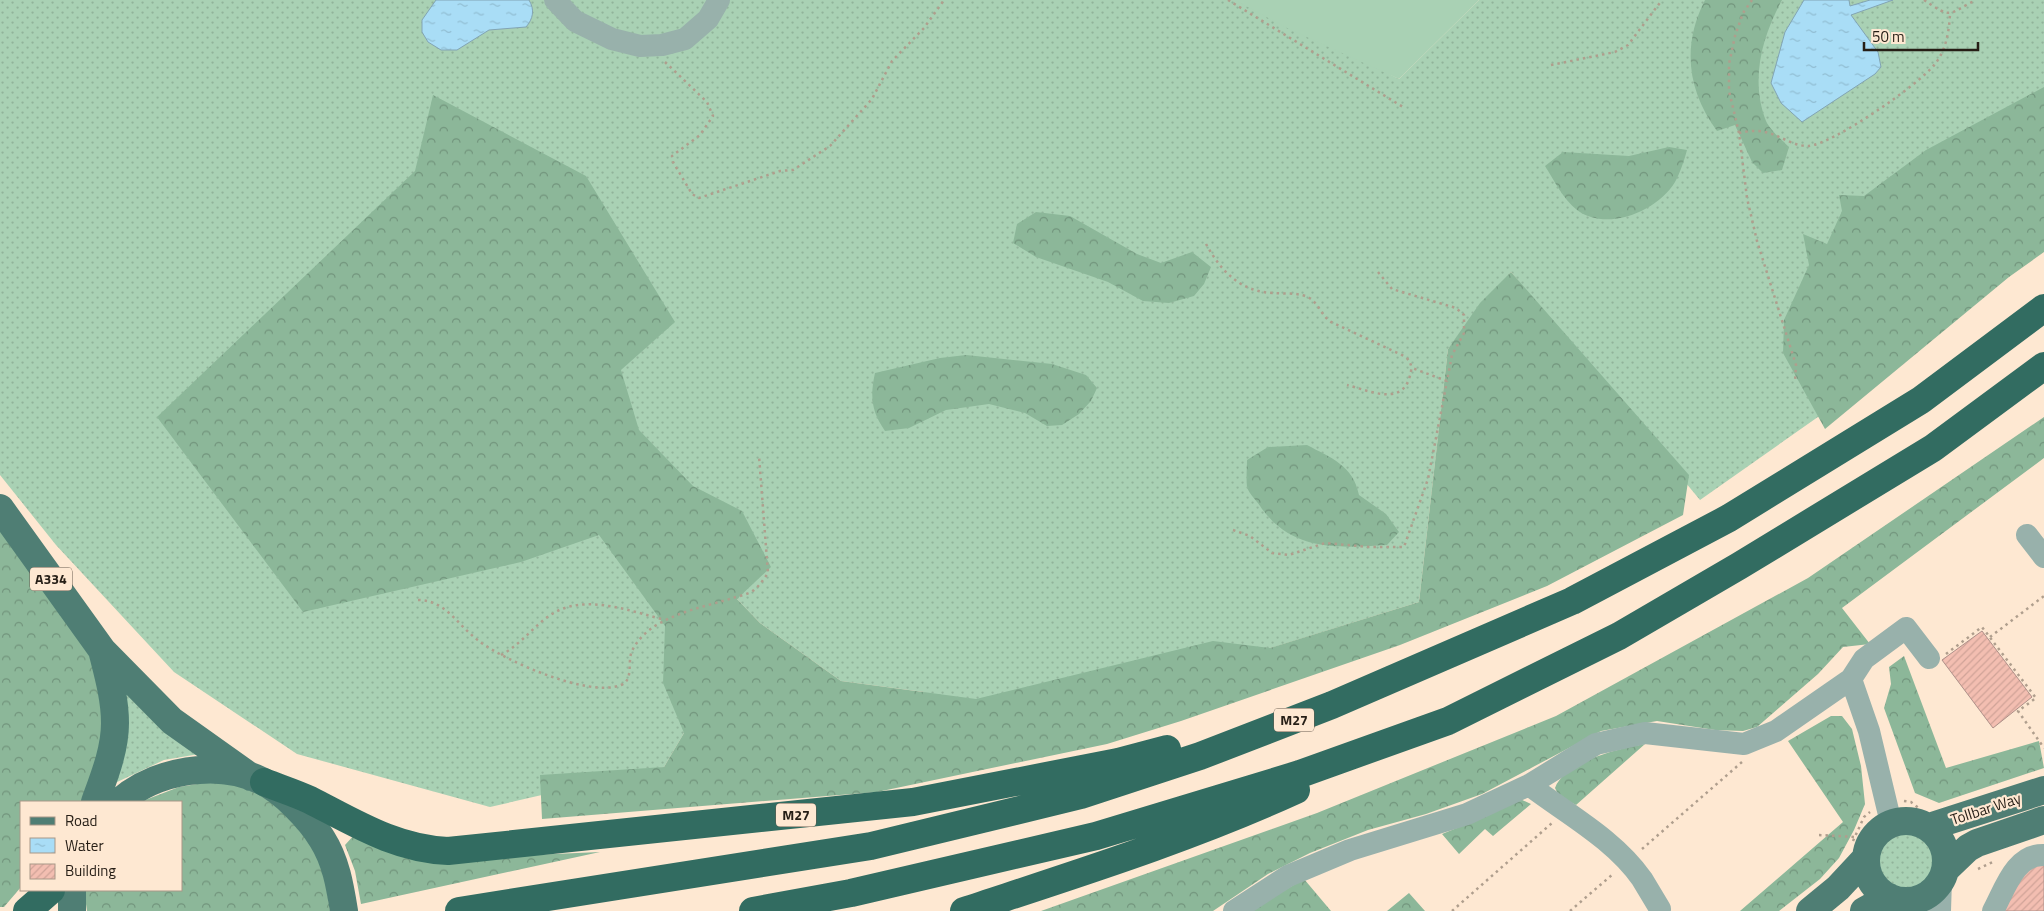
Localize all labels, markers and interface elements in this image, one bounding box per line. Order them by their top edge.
scale bar [1864,20,1978,52]
text: 50 m [1872,25,1905,48]
road number: A334 [30,568,72,590]
road number: M27 [1274,708,1314,732]
street label: Tollbar Way [1948,786,2024,831]
legend [20,801,182,891]
road number: M27 [776,804,816,826]
text: Road [65,809,97,832]
text: Water [65,834,104,857]
text: Building [65,859,116,882]

